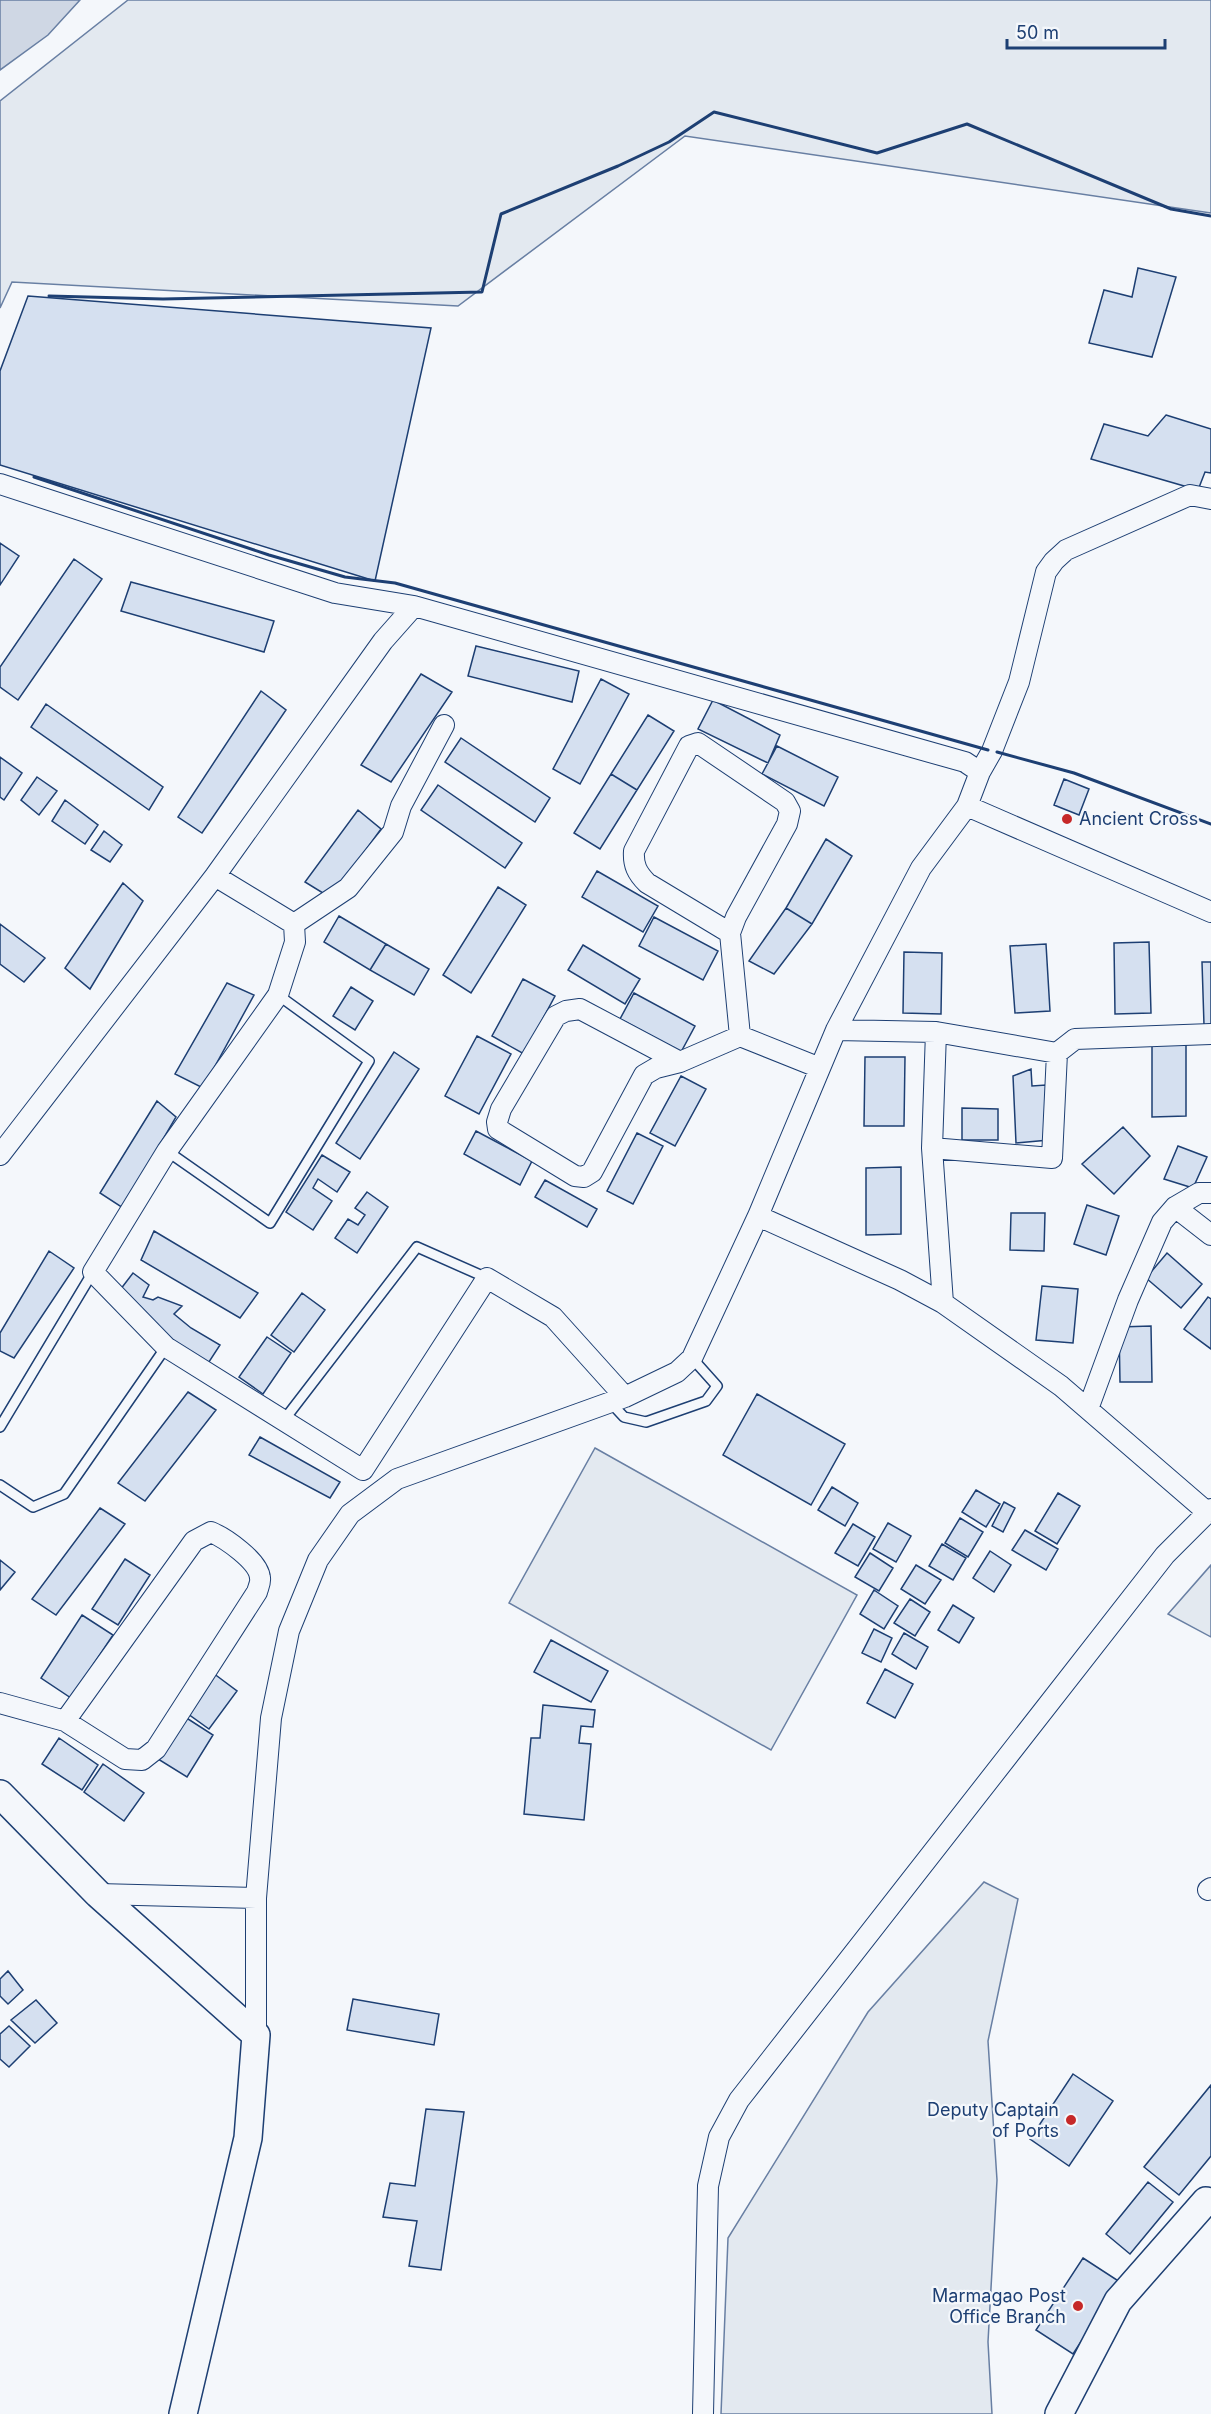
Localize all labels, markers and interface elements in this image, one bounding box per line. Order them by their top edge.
scale bar [1007,12,1164,50]
text: 50 m [1016,22,1059,43]
place label: Ancient Cross [1079,808,1198,829]
marker: Ancient Cross [1060,812,1074,826]
place label: Deputy Captain of Ports [927,2099,1059,2141]
marker: Deputy Captain of Ports [1064,2113,1078,2127]
place label: Marmagao Post Office Branch [932,2285,1066,2327]
marker: Marmagao Post Office Branch [1071,2299,1085,2313]

